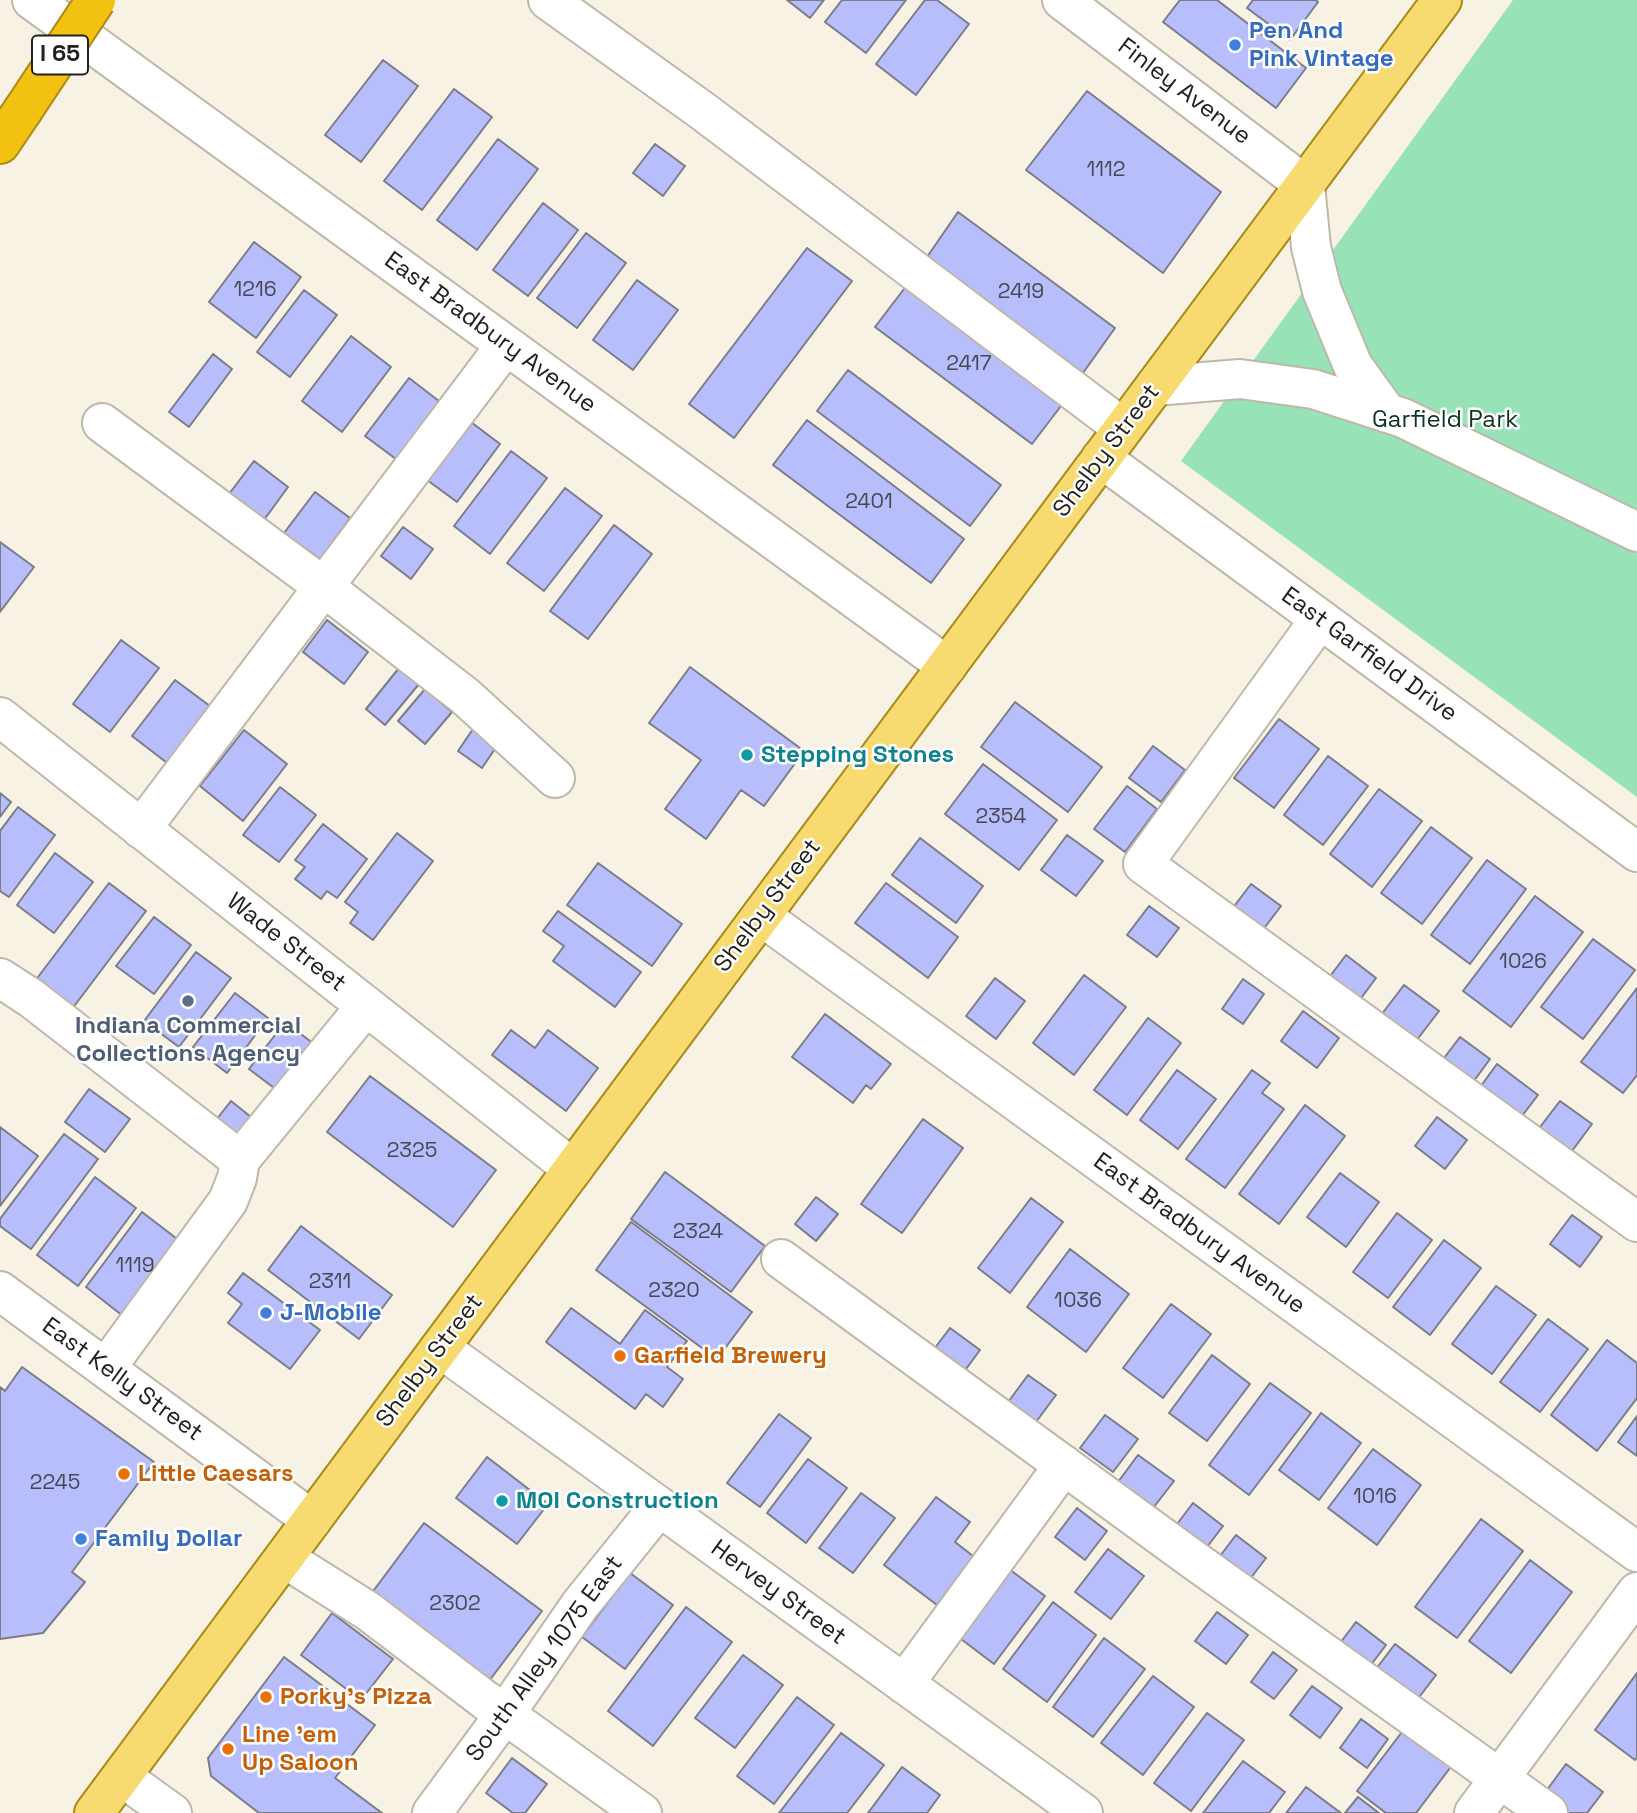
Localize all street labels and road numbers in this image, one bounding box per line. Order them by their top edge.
street label: Finley Avenue [1112,33,1256,151]
road number: I 65 [32,36,88,74]
street label: East Bradbury Avenue [378,246,602,420]
street label: Shelby Street [1048,379,1166,523]
street label: East Garfield Drive [1275,581,1463,729]
street label: Shelby Street [709,834,827,978]
street label: Wade Street [221,888,351,998]
street label: East Bradbury Avenue [1087,1147,1311,1321]
street label: Shelby Street [371,1289,489,1433]
street label: East Kelly Street [36,1312,208,1448]
street label: Hervey Street [705,1534,851,1652]
street label: South Alley 1075 East [461,1550,629,1768]

